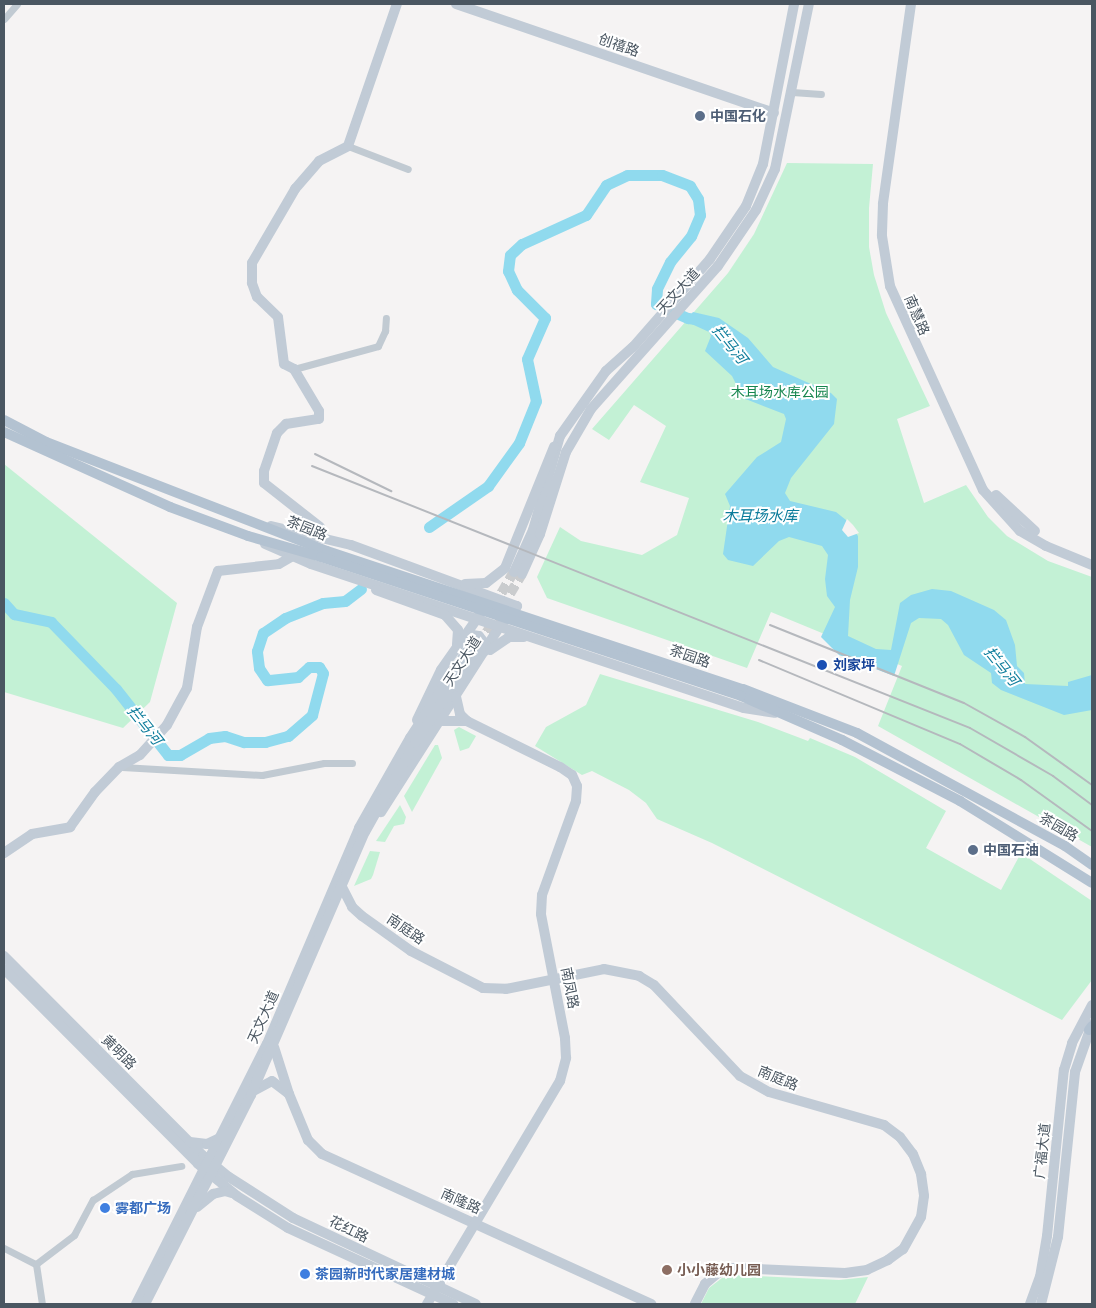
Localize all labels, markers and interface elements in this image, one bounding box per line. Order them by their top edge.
street label: 创禧路 [596,30,642,60]
place label: 中国石化 [710,108,766,124]
marker: 中国石化 [694,110,706,122]
street label: 天文大道 [653,265,703,317]
street label: 南慧路 [901,292,933,338]
water label: 拦马河 [709,321,751,367]
park label: 木耳场水库公园 [731,384,829,400]
water label: 木耳场水库 [723,507,797,525]
street label: 茶园路 [284,512,330,544]
street label: 天文大道 [440,633,484,689]
street label: 茶园路 [667,641,713,671]
water label: 拦马河 [981,643,1023,689]
place label: 刘家坪 [833,657,875,673]
marker: 刘家坪 [815,658,829,672]
water label: 拦马河 [124,702,166,748]
street label: 茶园路 [1037,809,1081,845]
place label: 中国石油 [983,842,1039,858]
marker: 中国石油 [967,844,979,856]
street label: 南庭路 [384,910,428,948]
street label: 南凤路 [558,966,582,1010]
street label: 天文大道 [244,988,282,1046]
street label: 黄明路 [98,1031,140,1073]
street label: 南庭路 [755,1062,801,1094]
street label: 广福大道 [1031,1122,1053,1180]
street label: 南隆路 [438,1185,484,1217]
place label: 雾都广场 [115,1200,171,1216]
marker: 雾都广场 [99,1202,111,1214]
street label: 花红路 [326,1212,372,1246]
place label: 小小藤幼儿园 [677,1262,761,1278]
marker: 小小藤幼儿园 [661,1264,673,1276]
place label: 茶园新时代家居建材城 [315,1266,455,1282]
marker: 茶园新时代家居建材城 [299,1268,311,1280]

